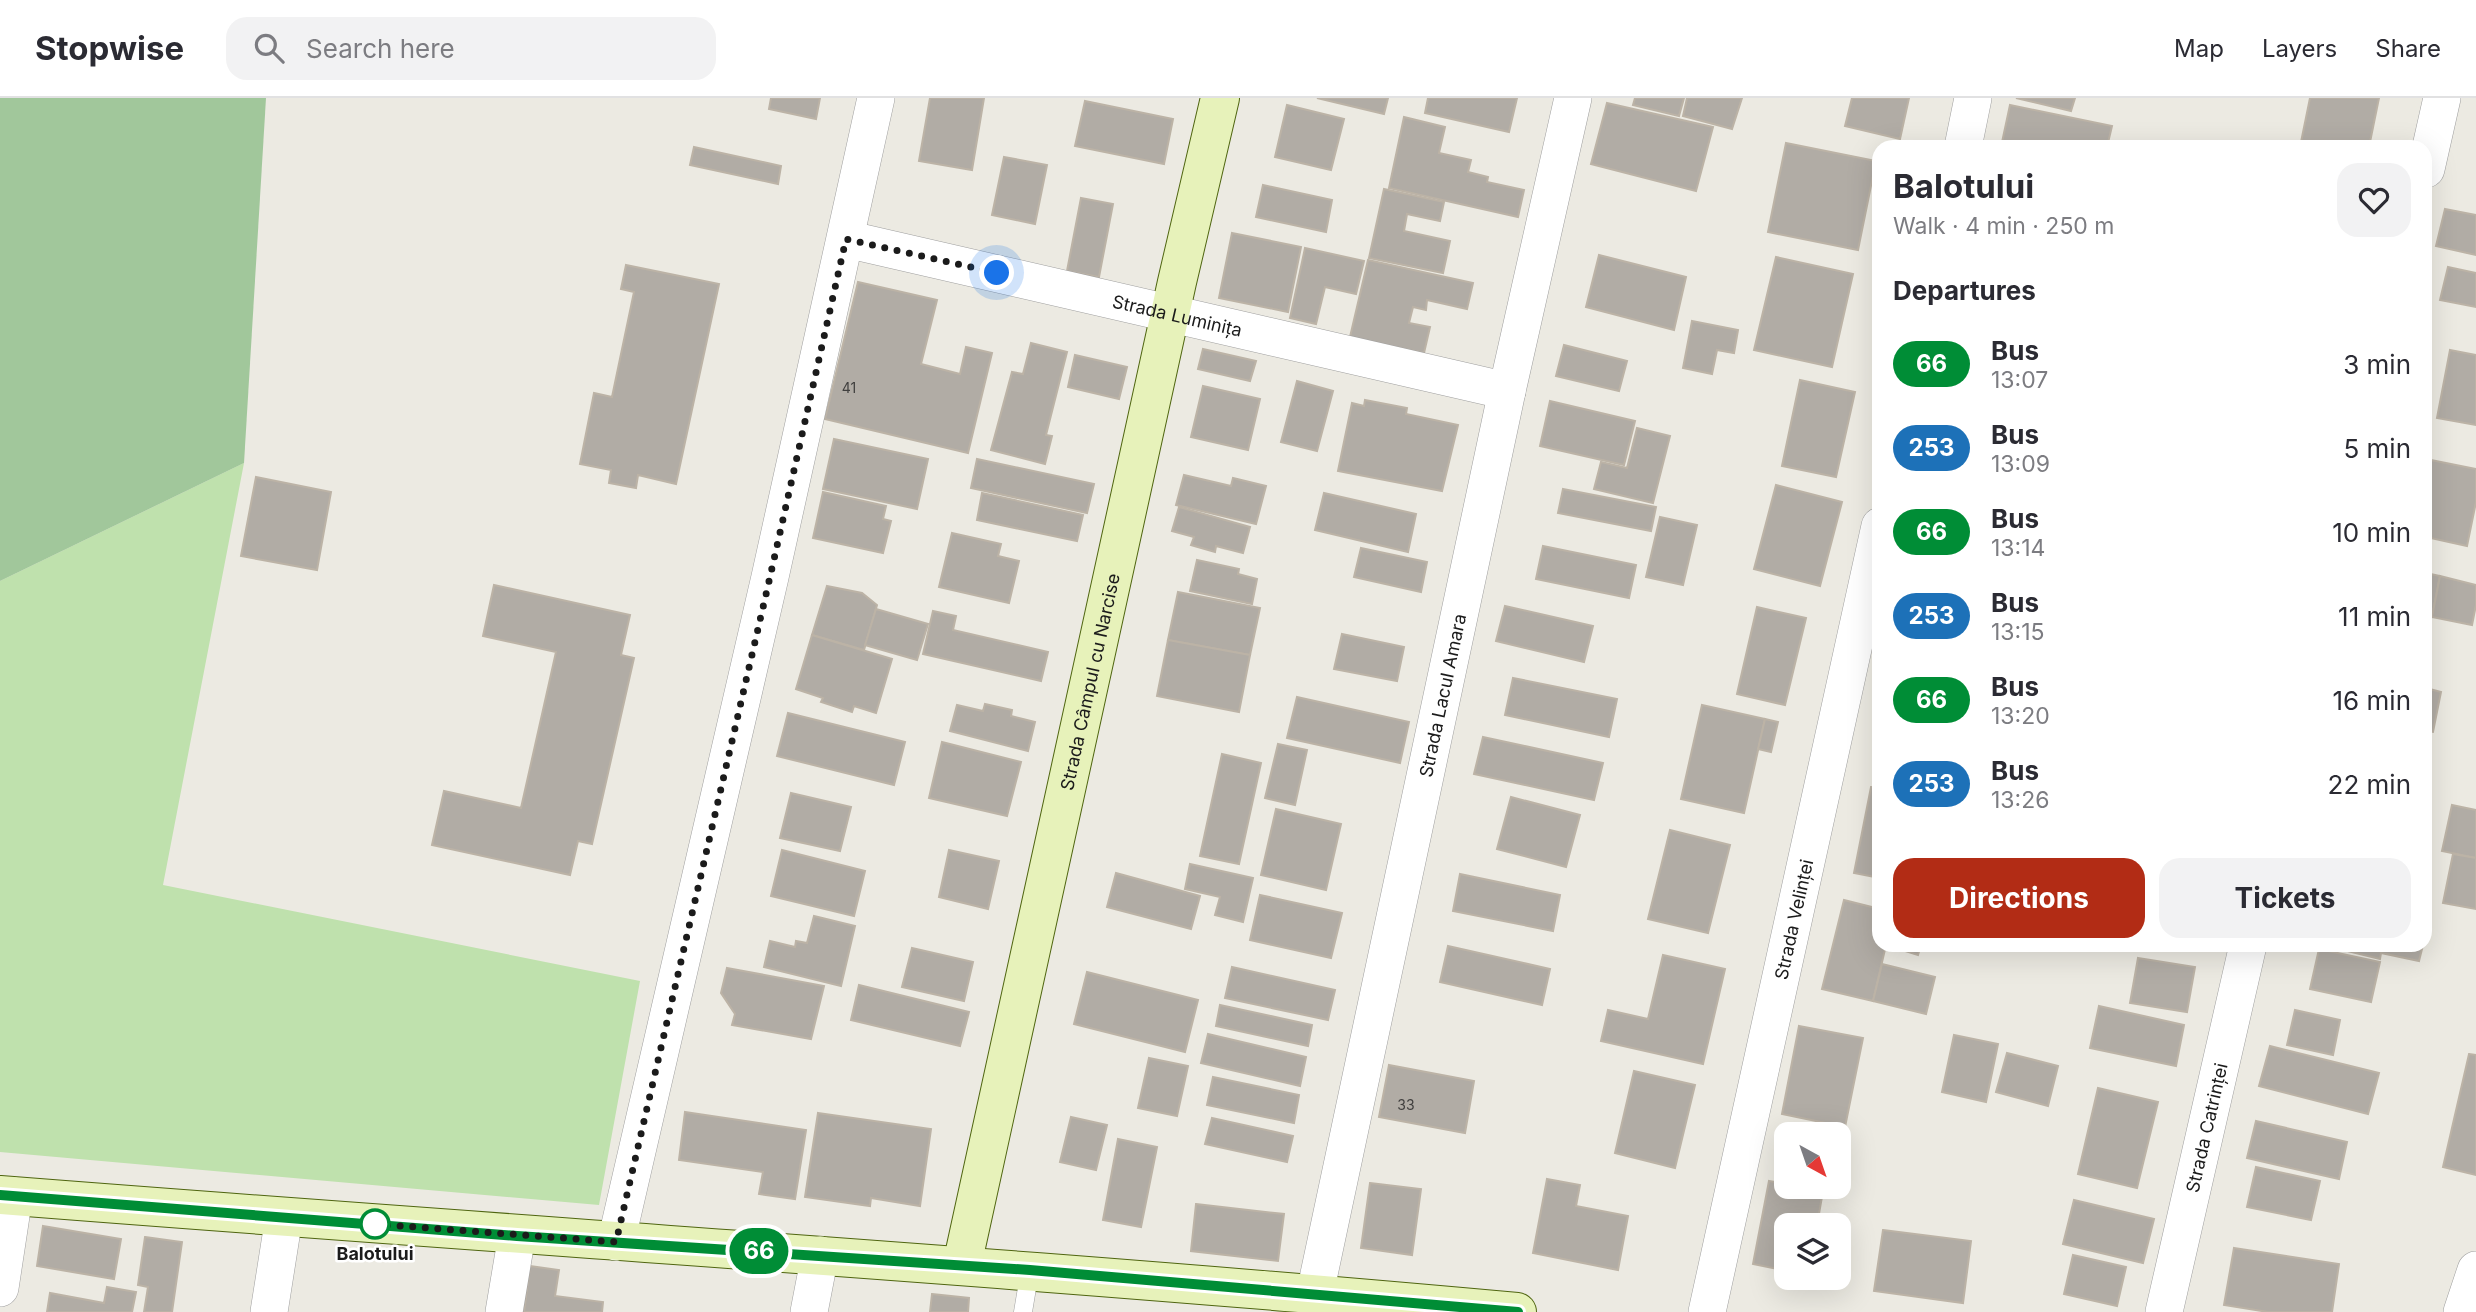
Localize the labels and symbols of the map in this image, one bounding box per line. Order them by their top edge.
your location [979,255,1014,290]
street label: Strada Luminița [1110,290,1244,340]
house number: 41 [842,379,856,396]
street label: Strada Câmpul cu Narcise [1056,571,1123,792]
street label: Strada Lacul Amara [1415,612,1470,779]
street label: Strada Velinței [1770,857,1817,981]
street label: Strada Catrinței [2181,1061,2231,1195]
house number: 33 [1397,1096,1415,1113]
north arrow [1774,1122,1852,1199]
marker: Balotului [360,1209,390,1239]
line badge: 66 [728,1228,790,1274]
place label: Balotului [336,1243,414,1264]

